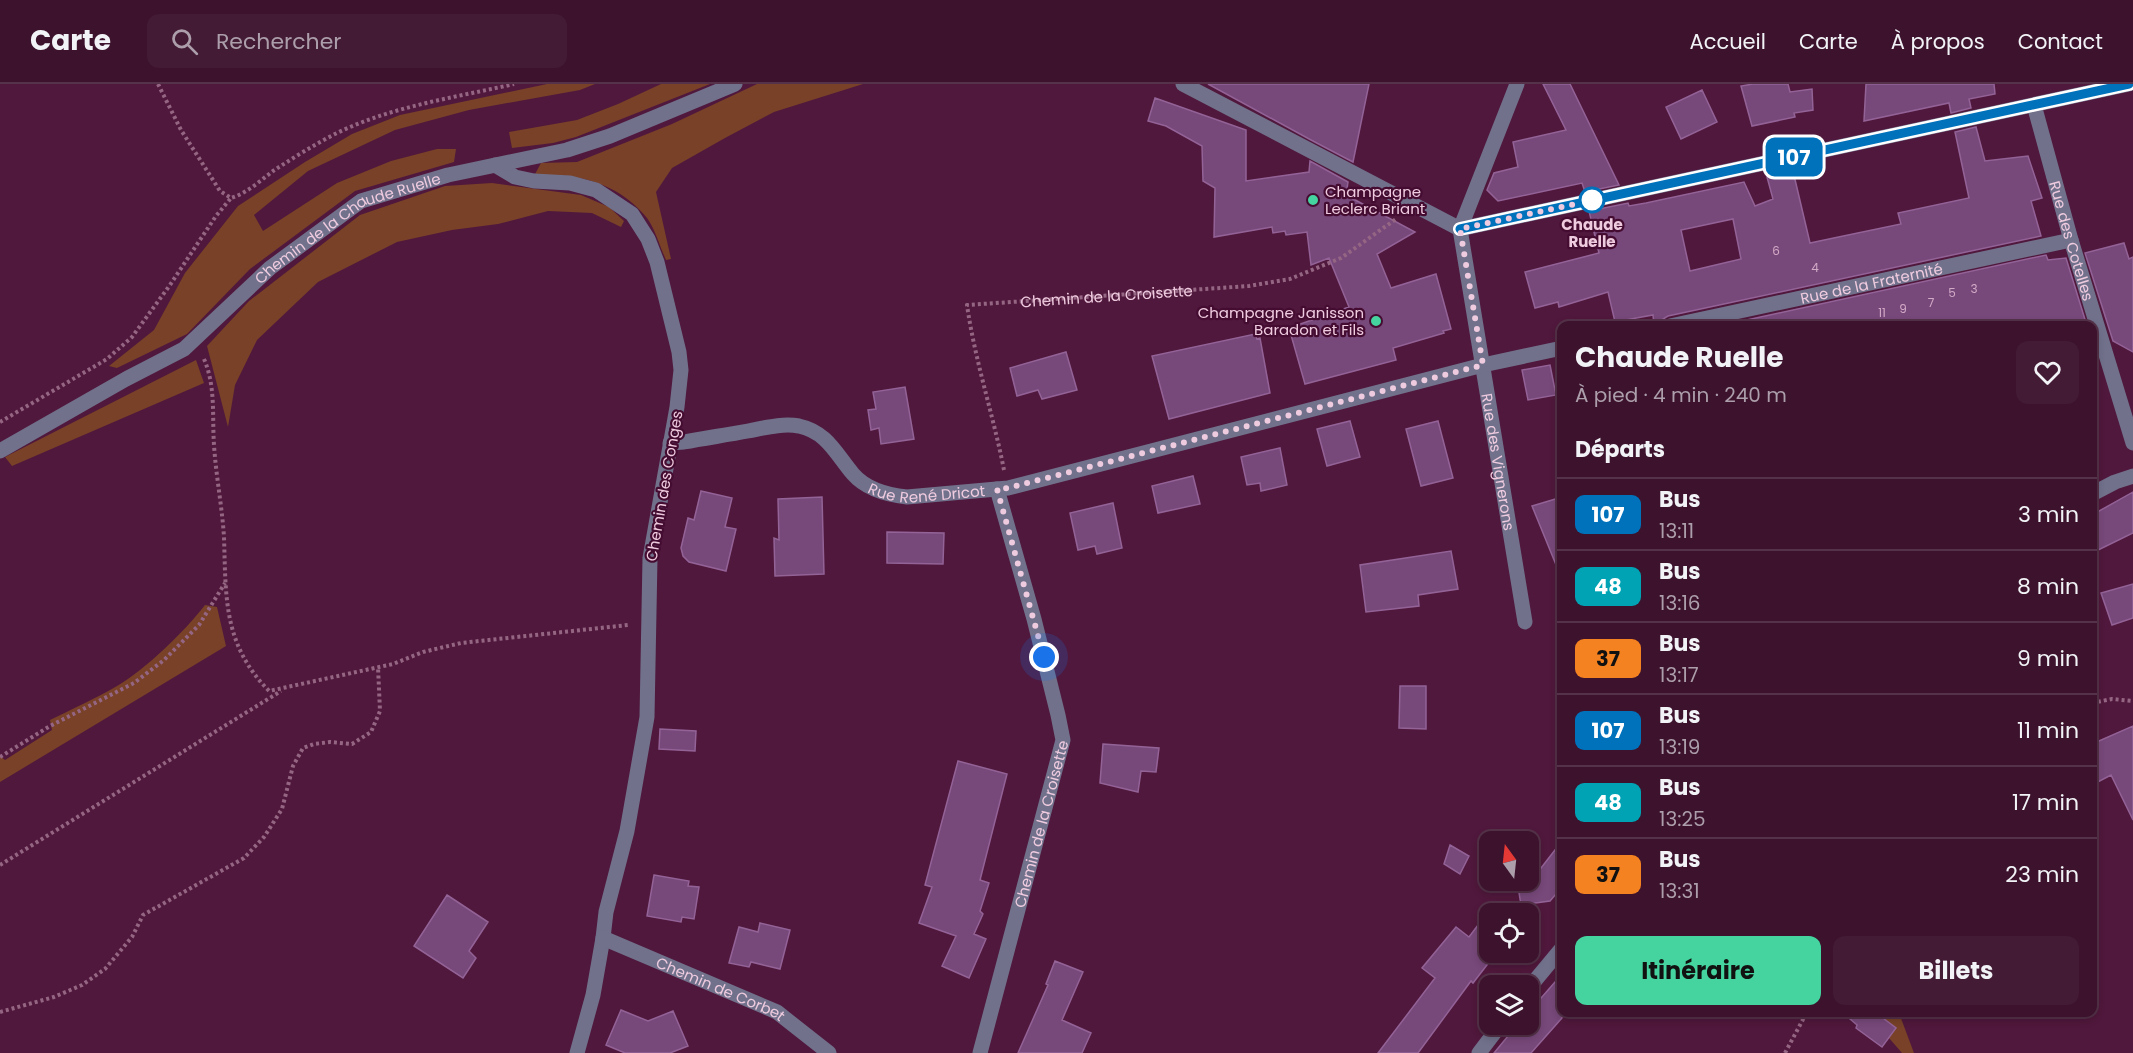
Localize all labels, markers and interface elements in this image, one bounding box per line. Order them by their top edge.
search box [147,14,567,68]
text: Carte [30,21,111,60]
icon: search [168,25,201,58]
text: Rechercher [216,26,342,57]
text: Accueil [1689,27,1766,56]
text: Carte [1799,27,1858,56]
text: À propos [1891,27,1985,56]
text: Contact [2018,27,2103,56]
line badge: 107 [1760,138,1828,176]
text: 107 [1778,143,1810,172]
street label: Chemin de la Chaude Ruelle [249,167,443,288]
street label: Rue des Cotelles [2045,178,2099,303]
place label: Champagne Leclerc Briant [1325,181,1425,219]
marker: Chaude Ruelle [1579,187,1605,213]
marker: Champagne Leclerc Briant [1306,193,1320,207]
place label: Chaude Ruelle [1561,214,1623,252]
house number: 6 [1772,242,1780,259]
street label: Rue de la Fraternité [1798,257,1945,308]
house number: 4 [1811,259,1819,276]
street label: Chemin de la Croisette [1020,279,1193,312]
house number: 3 [1970,280,1978,297]
house number: 5 [1948,284,1956,301]
house number: 7 [1928,294,1935,311]
house number: 9 [1899,300,1907,317]
place label: Champagne Janisson Baradon et Fils [1198,302,1364,340]
house number: 11 [1878,304,1886,321]
marker: Champagne Janisson Baradon et Fils [1369,314,1383,328]
text: Chaude Ruelle [1575,338,1783,377]
button: heart [2016,341,2079,404]
text: À pied · 4 min · 240 m [1575,381,1787,409]
street label: Rue des Vignerons [1477,392,1520,532]
street label: Chemin des Conges [640,409,688,563]
text: Départs [1575,434,1665,465]
street label: Rue René Dricot [865,477,986,508]
text: Bus [1659,484,1701,515]
text: 3 min [2018,499,2079,530]
text: 107 [1592,500,1624,529]
text: 13:11 [1659,517,1694,545]
text: Bus [1659,556,1701,587]
text: 8 min [2017,571,2079,602]
text: 48 [1594,572,1622,601]
text: 13:16 [1659,589,1701,617]
text: Bus [1659,628,1701,659]
your location [1029,642,1059,672]
text: 9 min [2017,643,2079,674]
text: 37 [1596,644,1620,673]
text: 13:17 [1659,661,1699,689]
text: Bus [1659,700,1701,731]
text: 11 min [2017,715,2079,746]
text: 107 [1592,716,1624,745]
text: 13:19 [1659,733,1700,761]
street label: Chemin de la Croisette [1008,738,1073,910]
text: Bus [1659,772,1701,803]
text: 17 min [2012,787,2079,818]
text: 48 [1594,788,1622,817]
text: 13:25 [1659,805,1706,833]
north arrow [1479,831,1539,891]
map controls [1479,831,1539,1035]
text: Bus [1659,844,1701,875]
text: 23 min [2005,859,2079,890]
text: 37 [1596,860,1620,889]
text: 13:31 [1659,877,1700,905]
button: locate [1479,903,1539,963]
button: Itinéraire [1575,936,1821,1005]
button: Billets [1833,936,2079,1005]
street label: Chemin de Corbet [653,951,790,1025]
button: layers [1479,975,1539,1035]

